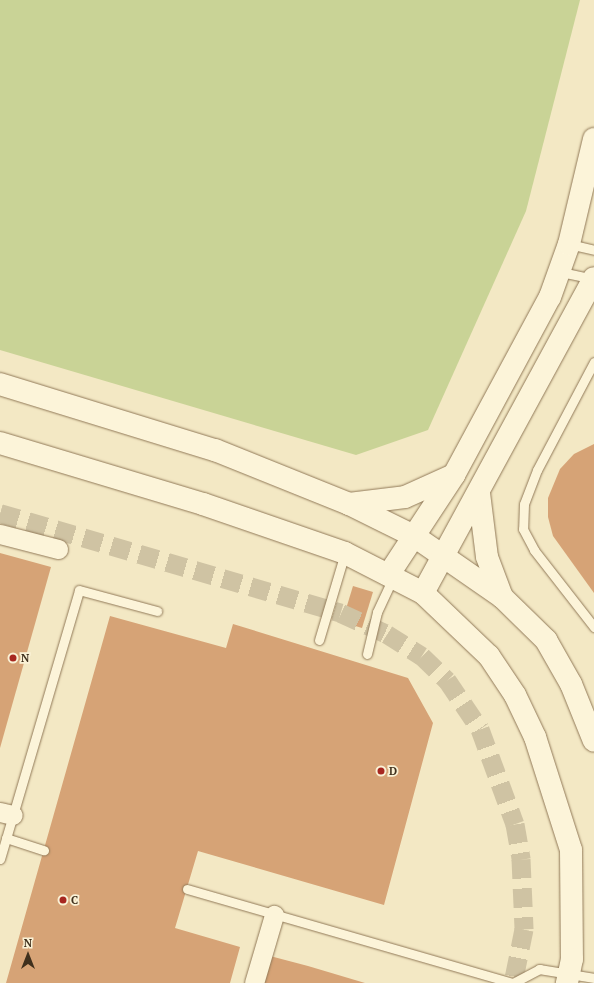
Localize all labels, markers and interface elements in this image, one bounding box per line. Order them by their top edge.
place label: N [21,651,29,665]
marker: N [8,653,18,663]
place label: D [389,764,397,778]
marker: D [376,766,386,776]
place label: C [71,893,78,907]
marker: C [58,895,68,905]
north arrow [8,935,48,975]
text: N [24,936,32,950]

